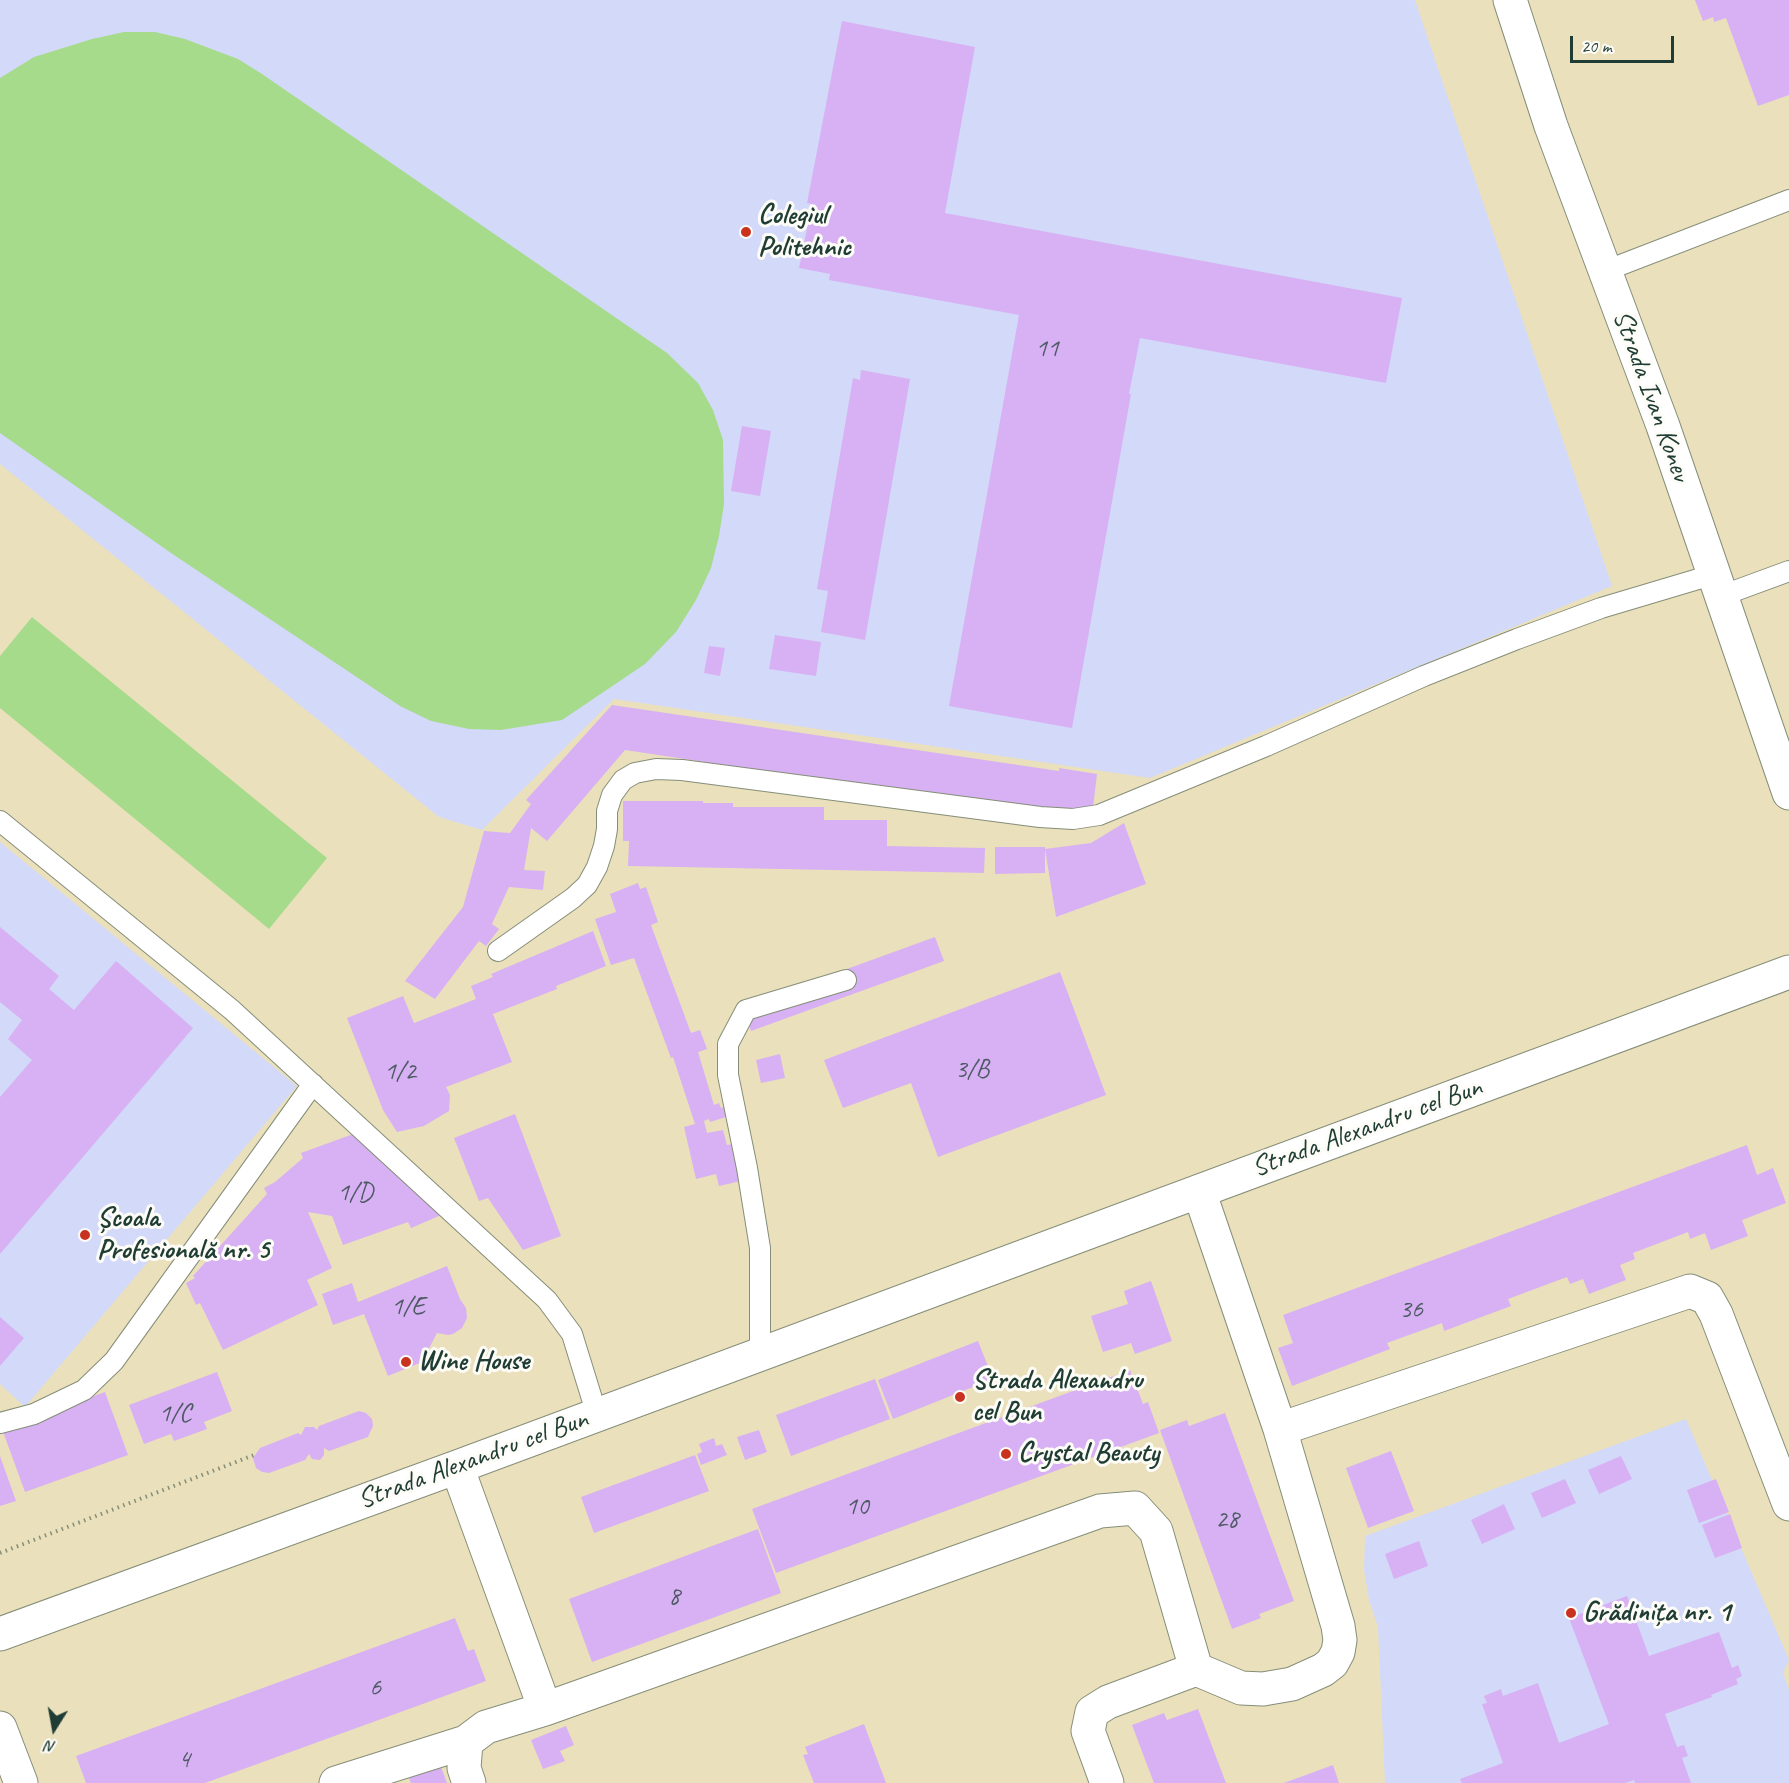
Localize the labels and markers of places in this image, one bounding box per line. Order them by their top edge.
place label: Colegiul Politehnic [758,199,851,265]
marker: Colegiul Politehnic [739,225,753,239]
place label: Școala Profesională nr. 5 [97,1202,269,1268]
marker: Școala Profesională nr. 5 [78,1228,92,1242]
place label: Wine House [418,1345,529,1379]
marker: Wine House [399,1355,413,1369]
place label: Strada Alexandru cel Bun [972,1364,1142,1430]
marker: Strada Alexandru cel Bun [953,1390,967,1404]
place label: Crystal Beauty [1018,1437,1159,1471]
marker: Crystal Beauty [999,1447,1013,1461]
place label: Grădinița nr. 1 [1583,1596,1731,1630]
marker: Grădinița nr. 1 [1564,1606,1578,1620]

